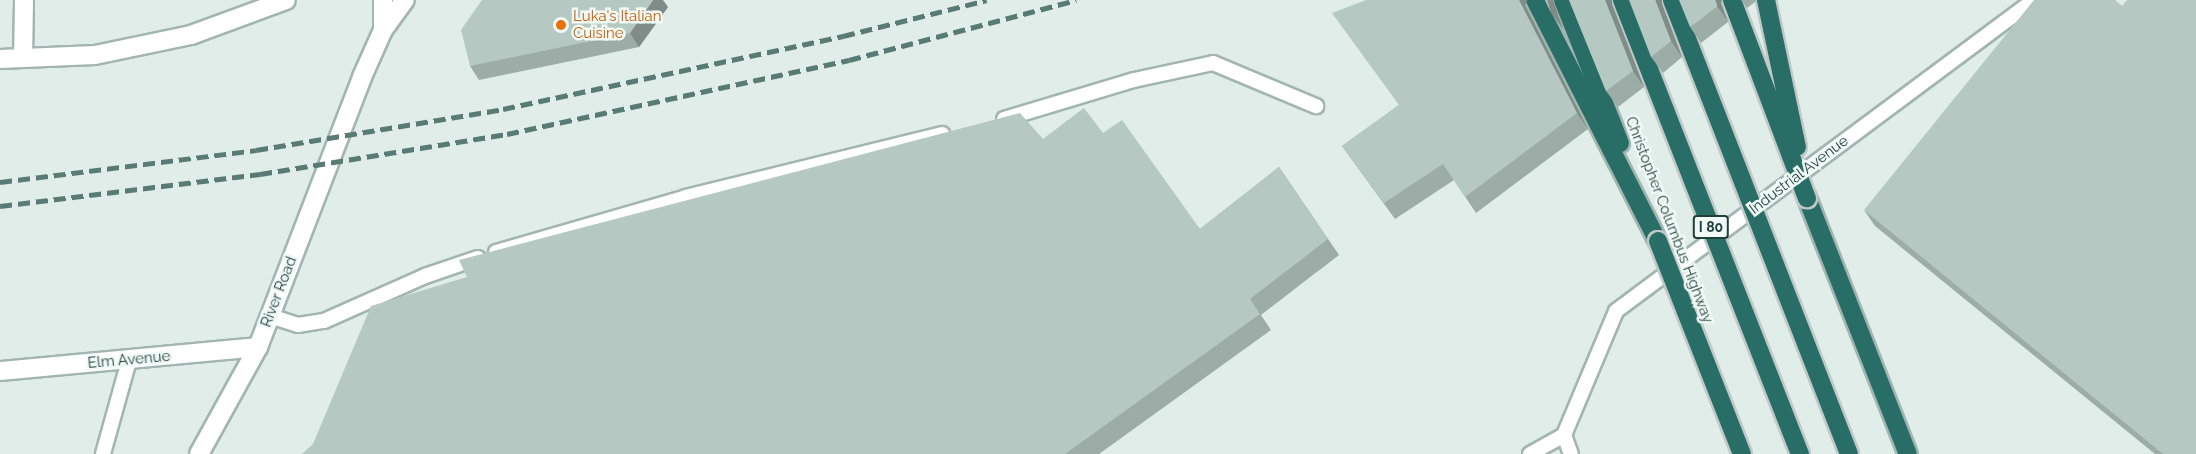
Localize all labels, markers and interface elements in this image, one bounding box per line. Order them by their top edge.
place label: Luka's Italian Cuisine [573,7,662,42]
marker: Luka's Italian Cuisine [554,18,568,32]
street label: Christopher Columbus Highway [1621,114,1717,326]
street label: Industrial Avenue [1746,132,1852,218]
road number: I 80 [1692,216,1730,238]
street label: River Road [257,254,301,330]
street label: Elm Avenue [87,347,171,373]

